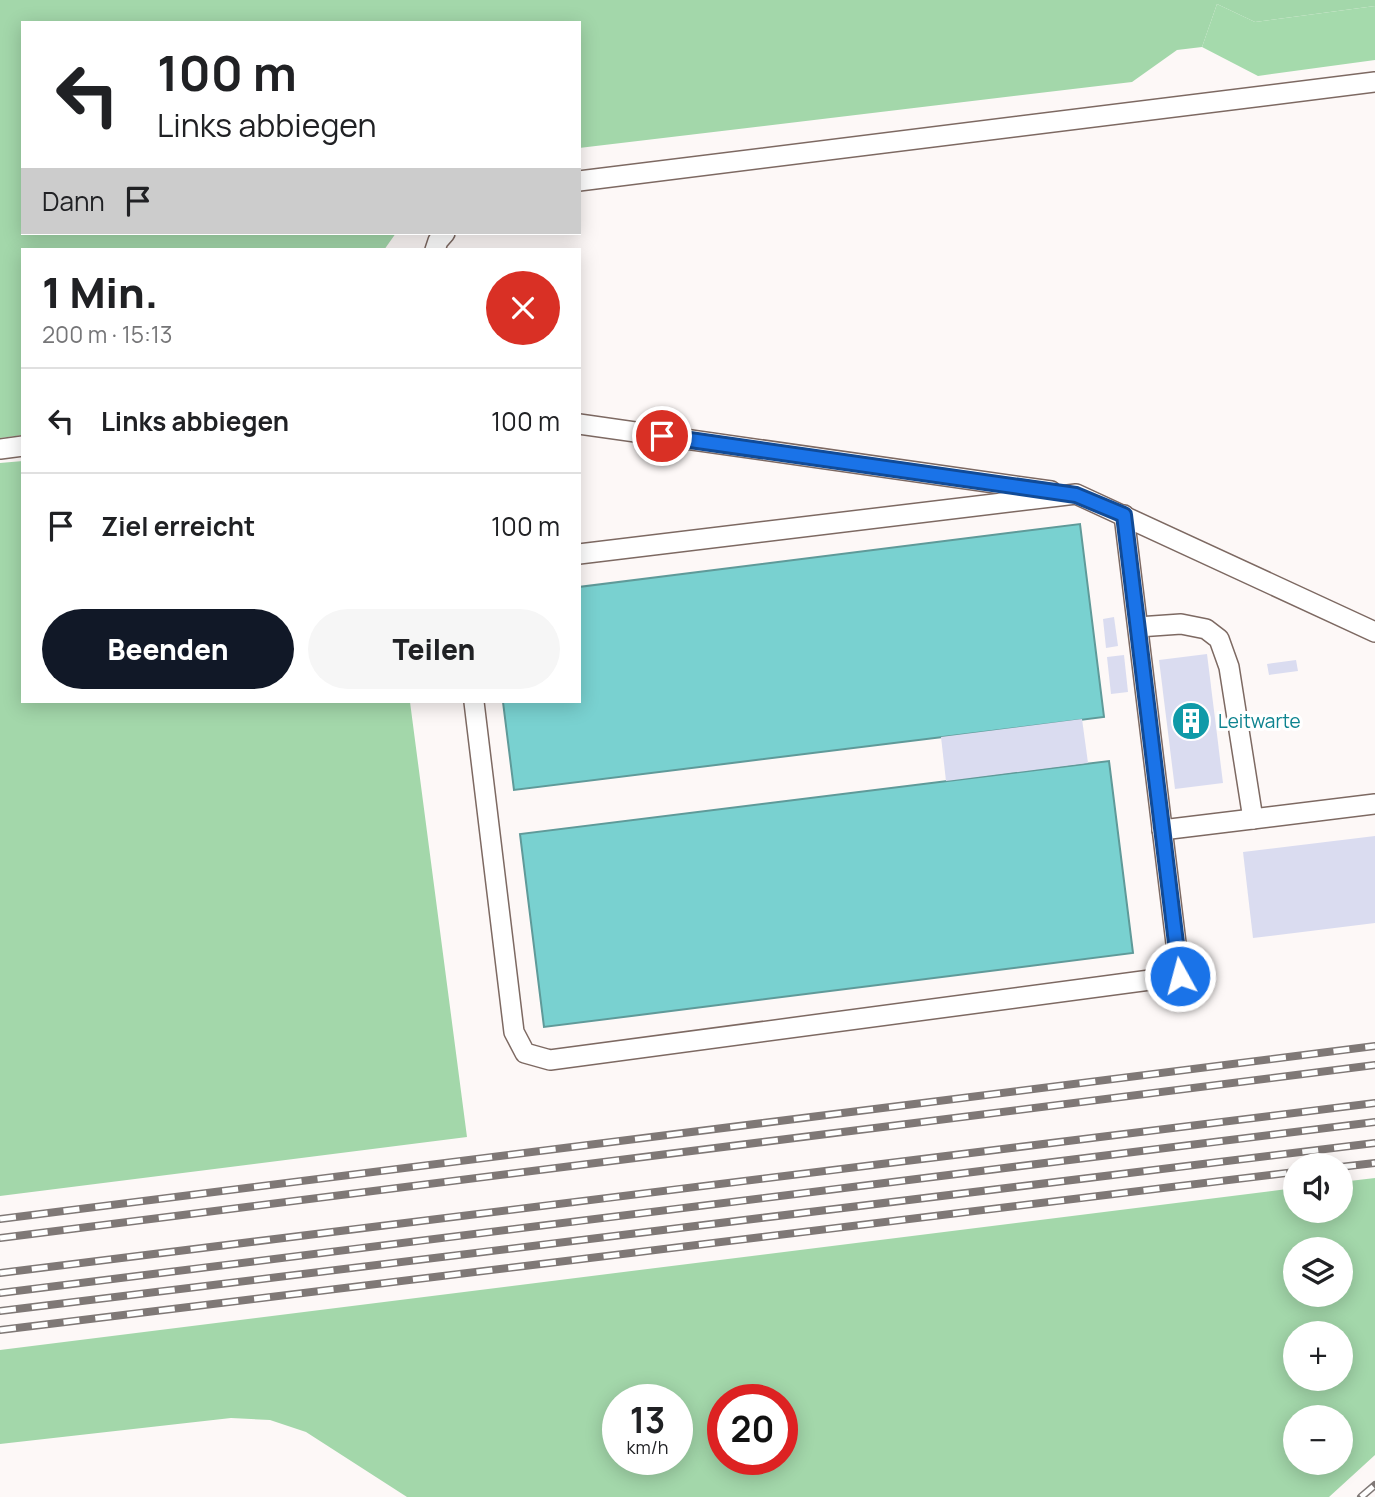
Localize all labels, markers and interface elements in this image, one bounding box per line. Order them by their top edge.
text: 100 m [157,39,297,106]
icon: left [42,49,133,140]
text: Links abbiegen [157,103,377,147]
icon: arrive [119,182,157,220]
text: Dann [42,183,105,219]
text: 1 Min. [42,263,158,321]
button: close [486,271,560,345]
text: 200 m · 15:13 [42,318,173,350]
icon: left [42,402,80,440]
text: Links abbiegen [101,403,289,439]
text: 100 m [491,403,560,439]
pin [632,406,692,466]
icon: arrive [643,417,681,455]
icon: arrive [42,507,80,545]
text: Ziel erreicht [101,508,255,544]
text: 100 m [491,508,560,544]
button: Beenden [42,609,294,689]
button: Teilen [308,609,560,689]
building icon: Leitwarte [1170,700,1212,742]
place label: Leitwarte [1218,708,1301,734]
position arrow [1143,939,1217,1013]
map controls [1283,1153,1353,1475]
button: sound [1283,1153,1353,1223]
button: layers [1283,1237,1353,1307]
button: + [1283,1321,1353,1391]
speed limit sign: 20 [707,1384,798,1475]
text: 13 [630,1396,665,1444]
button: − [1283,1405,1353,1475]
text: km/h [627,1435,668,1459]

